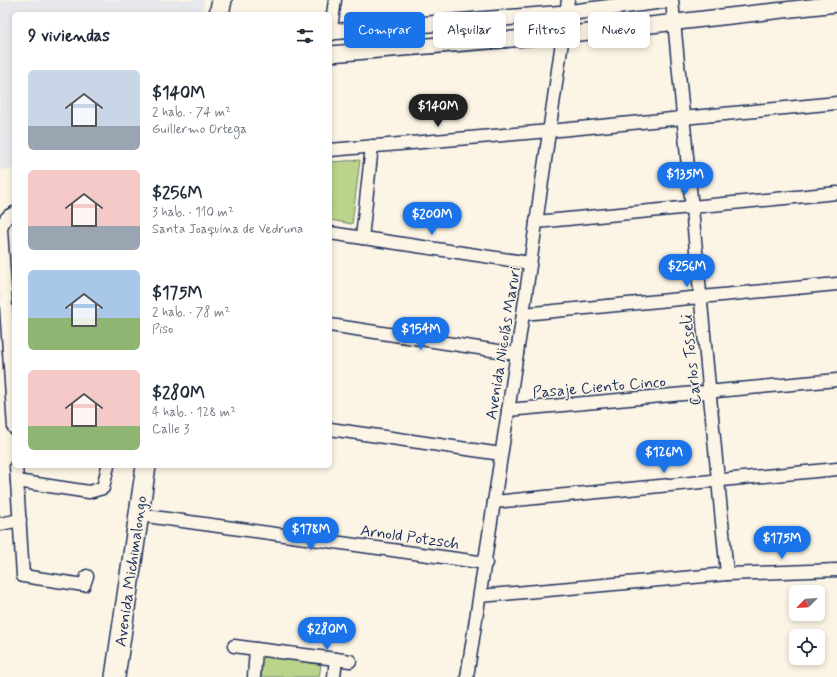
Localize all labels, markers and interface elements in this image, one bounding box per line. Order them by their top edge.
chip: Comprar [344,12,425,48]
chip: Alquilar [433,12,506,48]
chip: Filtros [514,12,580,48]
chip: Nuevo [588,12,650,48]
text: 9 viviendas [28,25,110,47]
icon: filters [294,25,316,47]
text: $140M [152,82,205,104]
icon: home [60,86,108,134]
pin: $140M [410,94,466,128]
text: $140M [418,98,458,115]
text: 2 hab. · 74 m² [152,104,231,121]
text: Guillermo Ortega [152,121,247,138]
pin: $135M [657,162,713,196]
text: $135M [666,166,704,183]
text: $256M [152,182,202,204]
icon: home [60,186,108,234]
pin: $200M [404,202,460,236]
text: 3 hab. · 110 m² [152,204,234,221]
text: $200M [412,206,452,223]
text: Santa Joaquina de Vedruna [152,221,303,238]
pin: $256M [659,254,715,288]
text: $256M [668,258,706,275]
street label: Avenida Nicolás Maruri [481,265,526,421]
text: $175M [152,282,203,304]
icon: home [60,286,108,334]
text: 2 hab. · 78 m² [152,304,230,321]
street label: Carlos Tosseli [676,313,707,407]
pin: $154M [393,317,449,351]
text: Piso [152,321,173,338]
text: $154M [401,321,441,338]
street label: Pasaje Ciento Cinco [532,371,667,404]
text: $280M [152,382,205,404]
icon: home [60,386,108,434]
text: 4 hab. · 128 m² [152,404,236,421]
text: Calle 3 [152,421,189,438]
pin: $126M [636,440,692,474]
text: $126M [645,444,683,461]
street label: Avenida Michimalongo [111,494,152,648]
pin: $178M [283,517,339,551]
street label: Arnold Potzsch [359,520,461,555]
text: $178M [292,521,330,538]
pin: $175M [754,526,810,560]
text: $175M [763,530,801,547]
north arrow [789,585,825,621]
map controls [789,585,825,665]
pin: $280M [299,617,355,651]
text: $280M [307,621,347,638]
button: locate [789,629,825,665]

